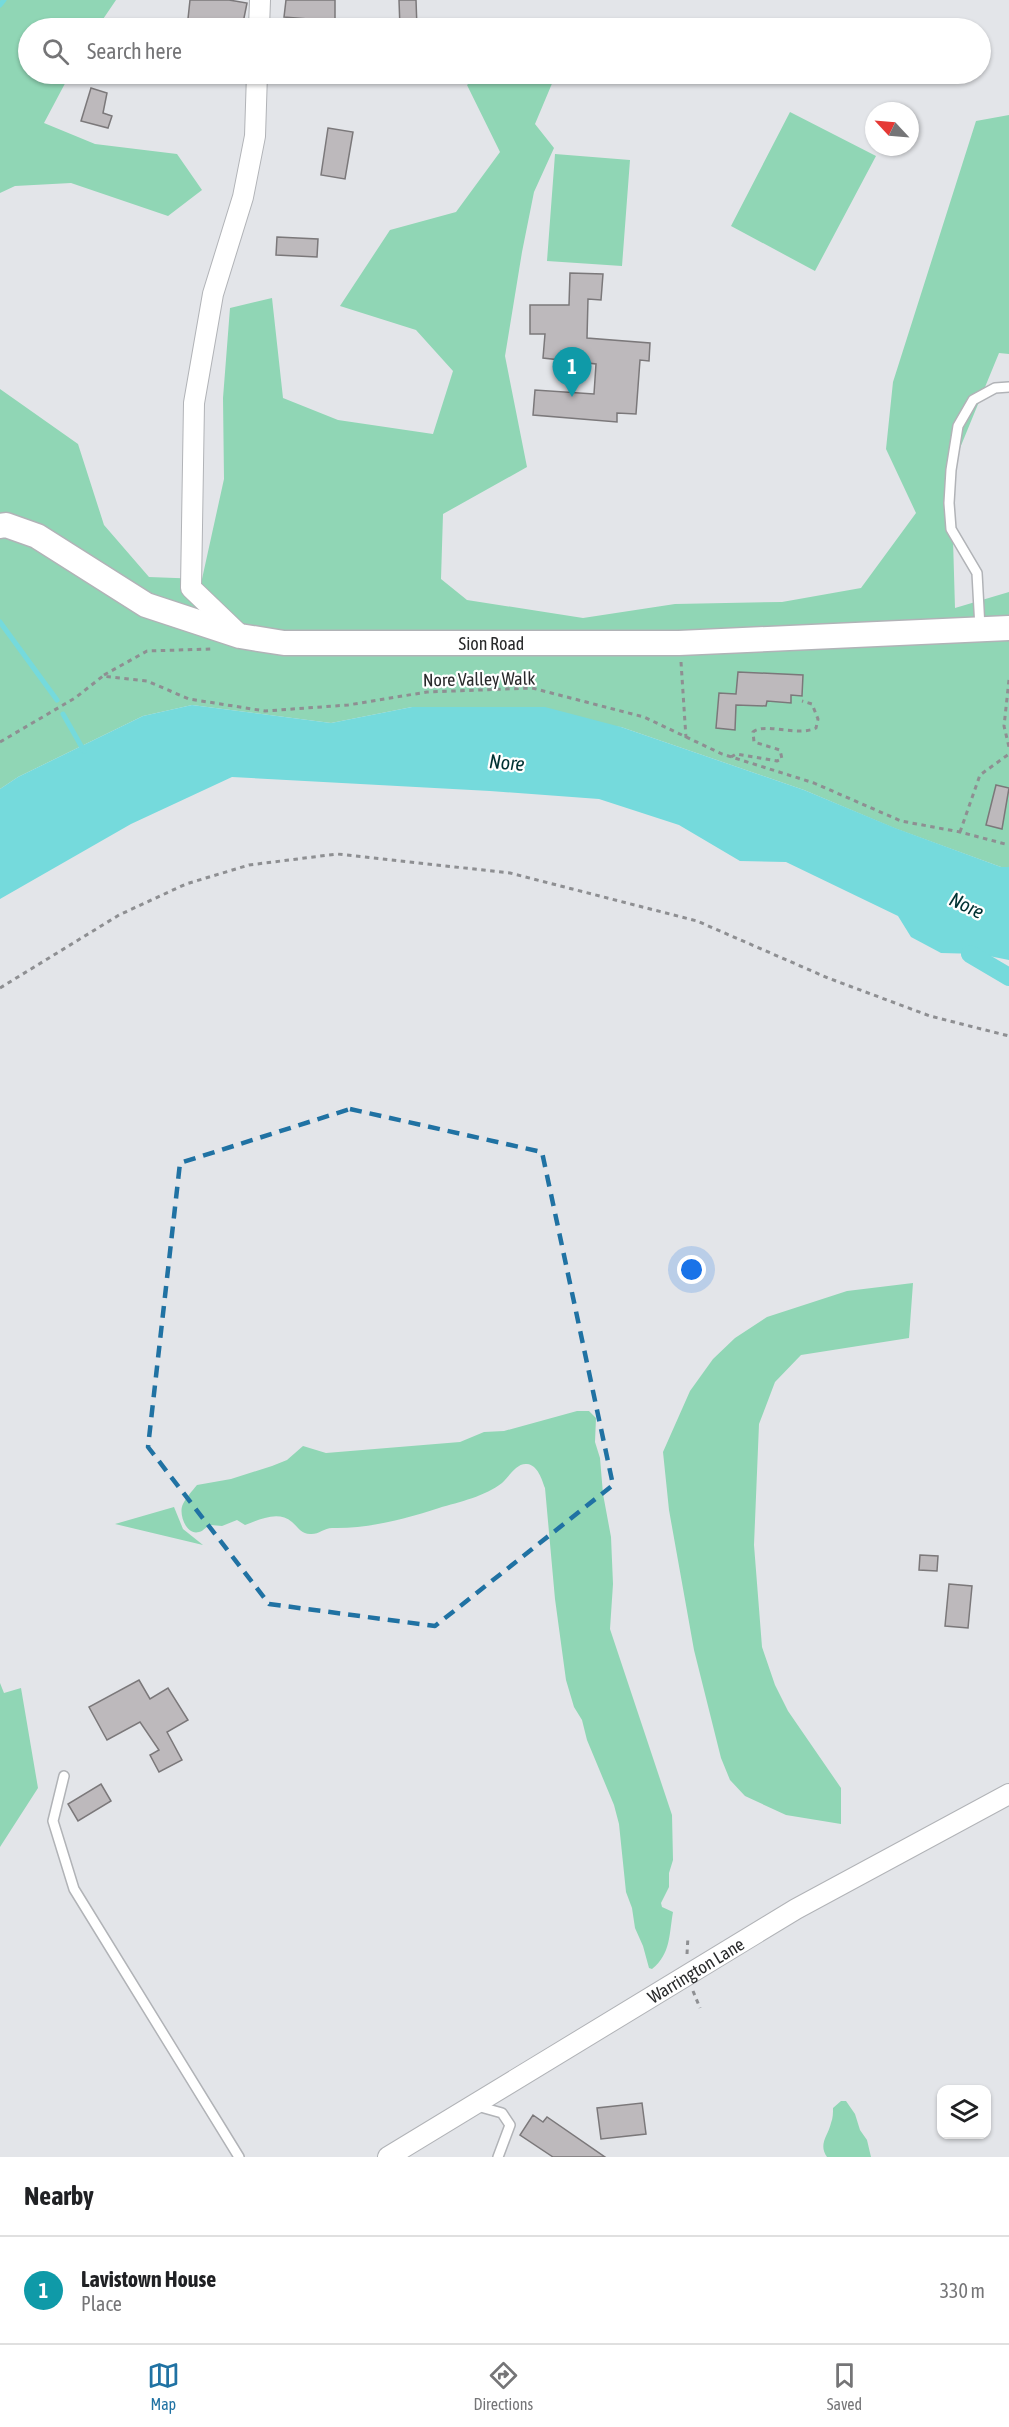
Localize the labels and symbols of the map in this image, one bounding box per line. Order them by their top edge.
north arrow [865,102,919,156]
pin: 1 [552,348,592,397]
street label: Sion Road [459,633,524,654]
street label: Nore Valley Walk [423,668,535,690]
water label: Nore [488,749,526,775]
water label: Nore [946,887,988,923]
your location [677,1255,706,1284]
street label: Warrington Lane [644,1933,748,2007]

